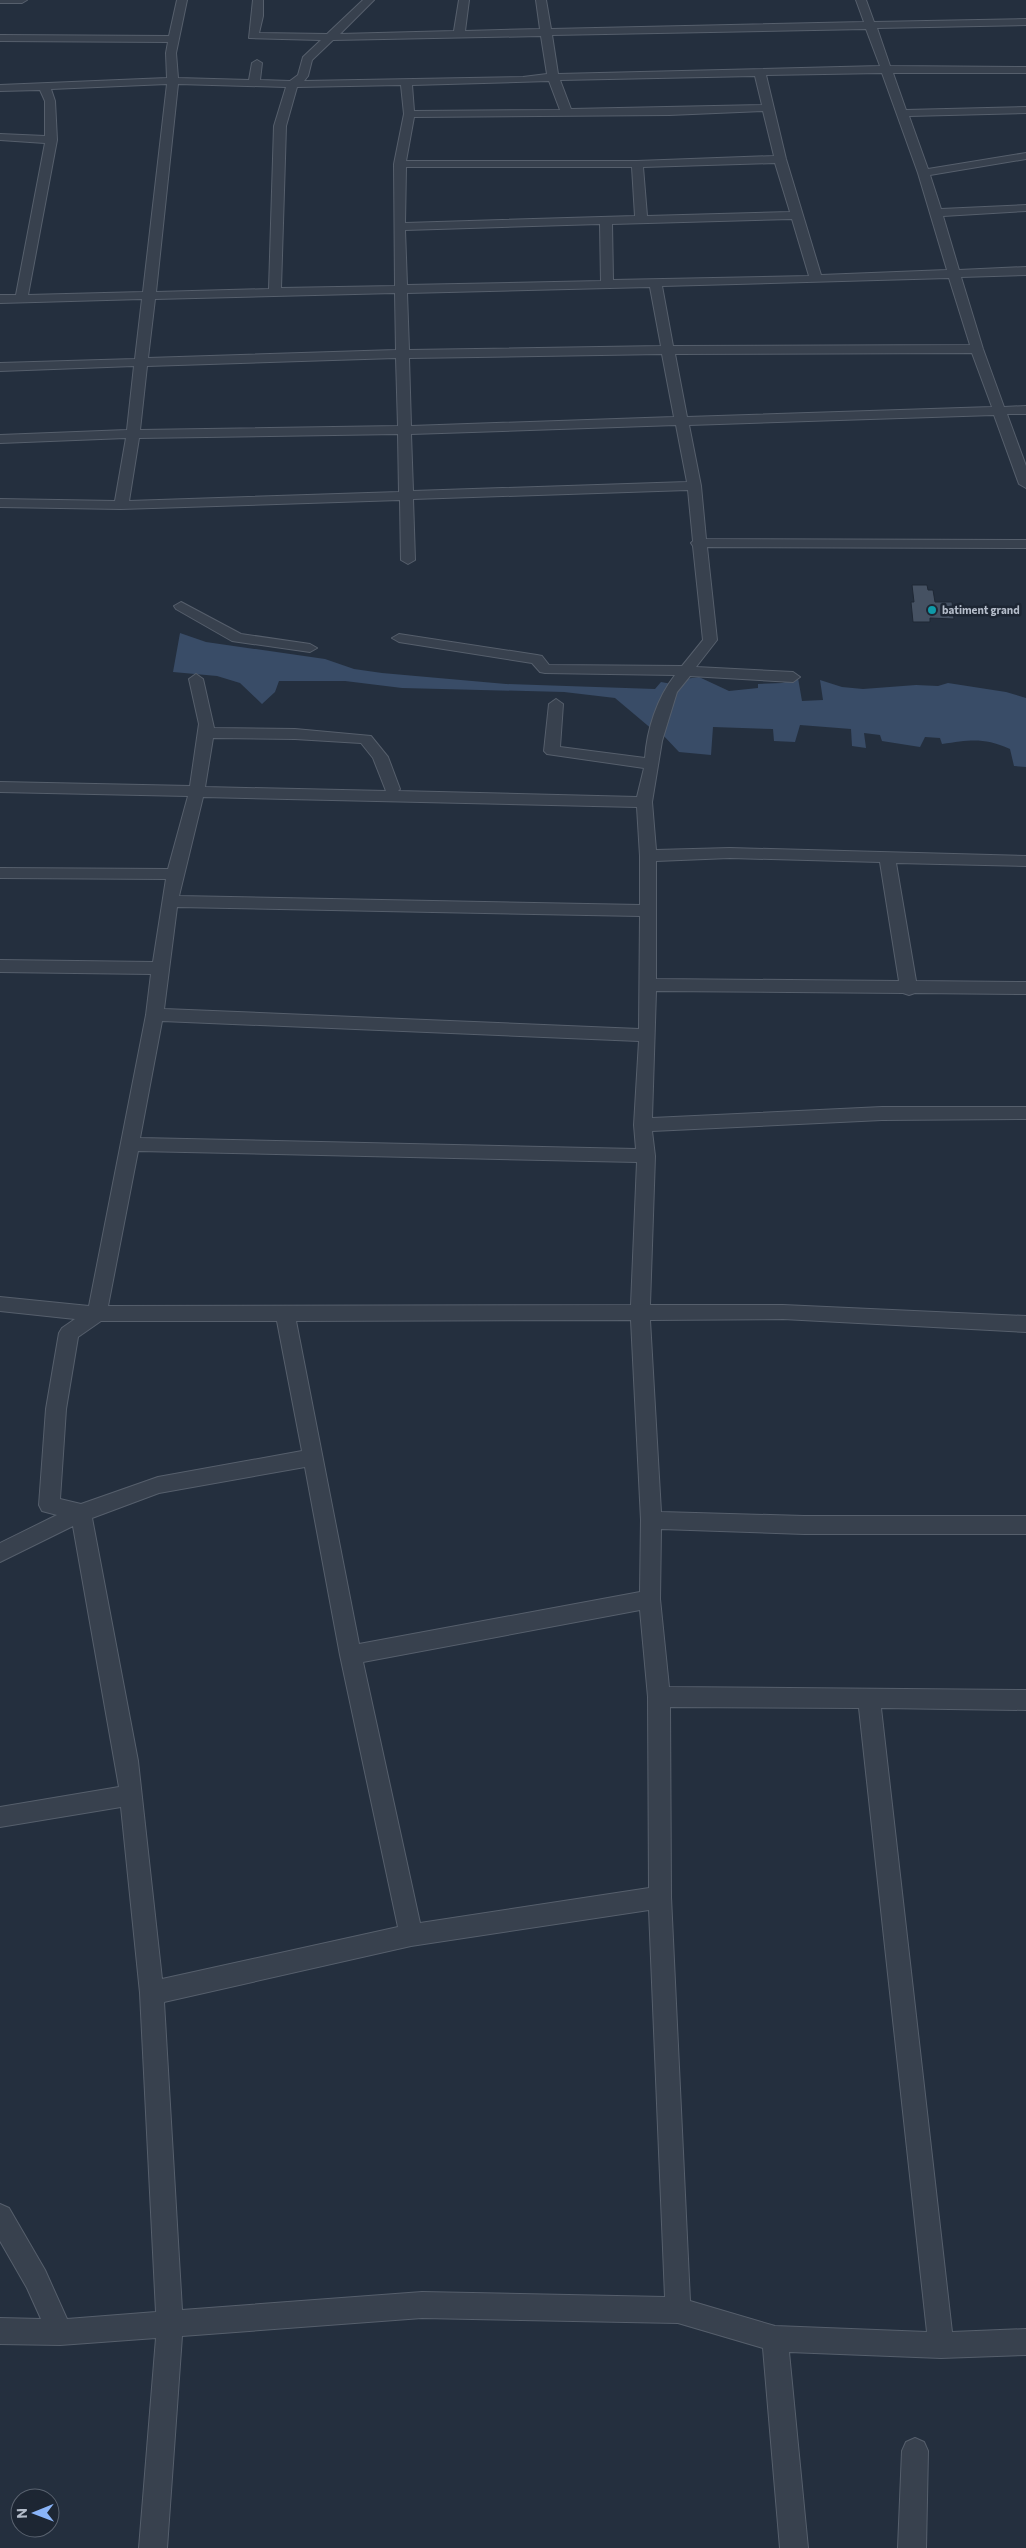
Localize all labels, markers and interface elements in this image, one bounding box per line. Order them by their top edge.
place label: batiment grand [942,603,1020,616]
marker: batiment grand [926,604,938,616]
north arrow [10,2488,60,2538]
text: N [13,2508,30,2519]

